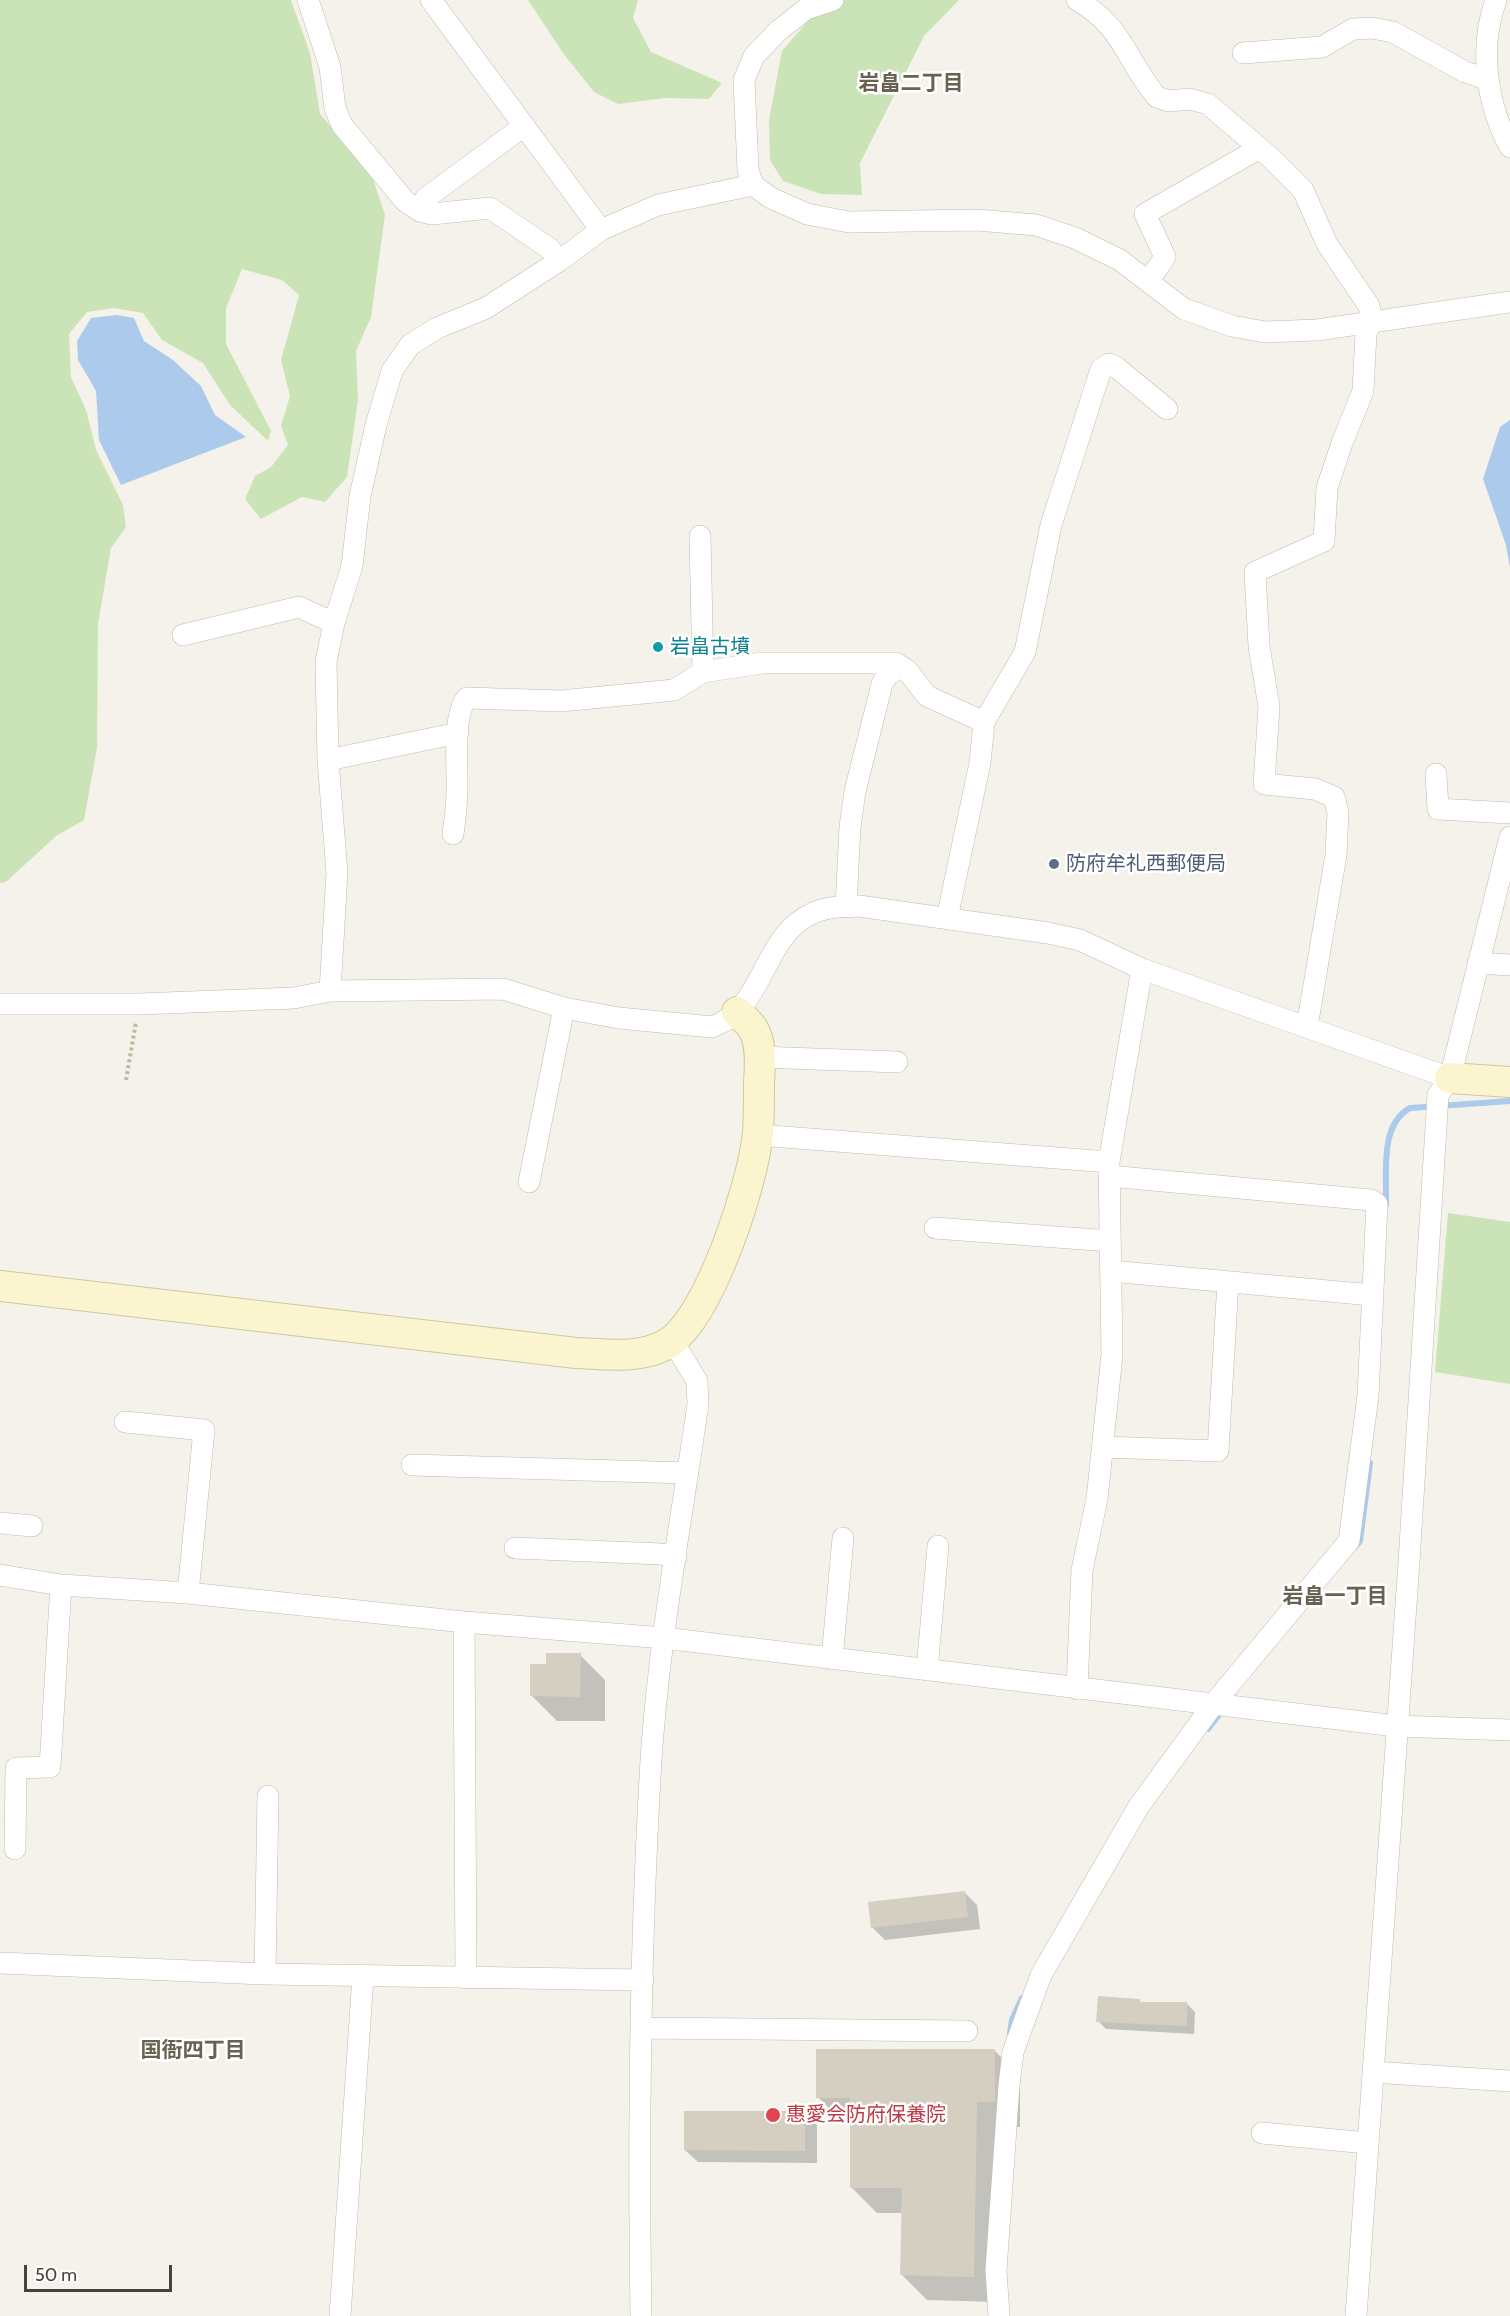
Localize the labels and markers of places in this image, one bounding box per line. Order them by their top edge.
place label: 岩畠古墳 [670,635,750,659]
marker: 岩畠古墳 [651,640,665,654]
place label: 防府牟礼西郵便局 [1066,852,1226,876]
marker: 防府牟礼西郵便局 [1047,857,1061,871]
place label: 惠愛会防府保養院 [786,2103,946,2127]
marker: 惠愛会防府保養院 [764,2106,782,2124]

